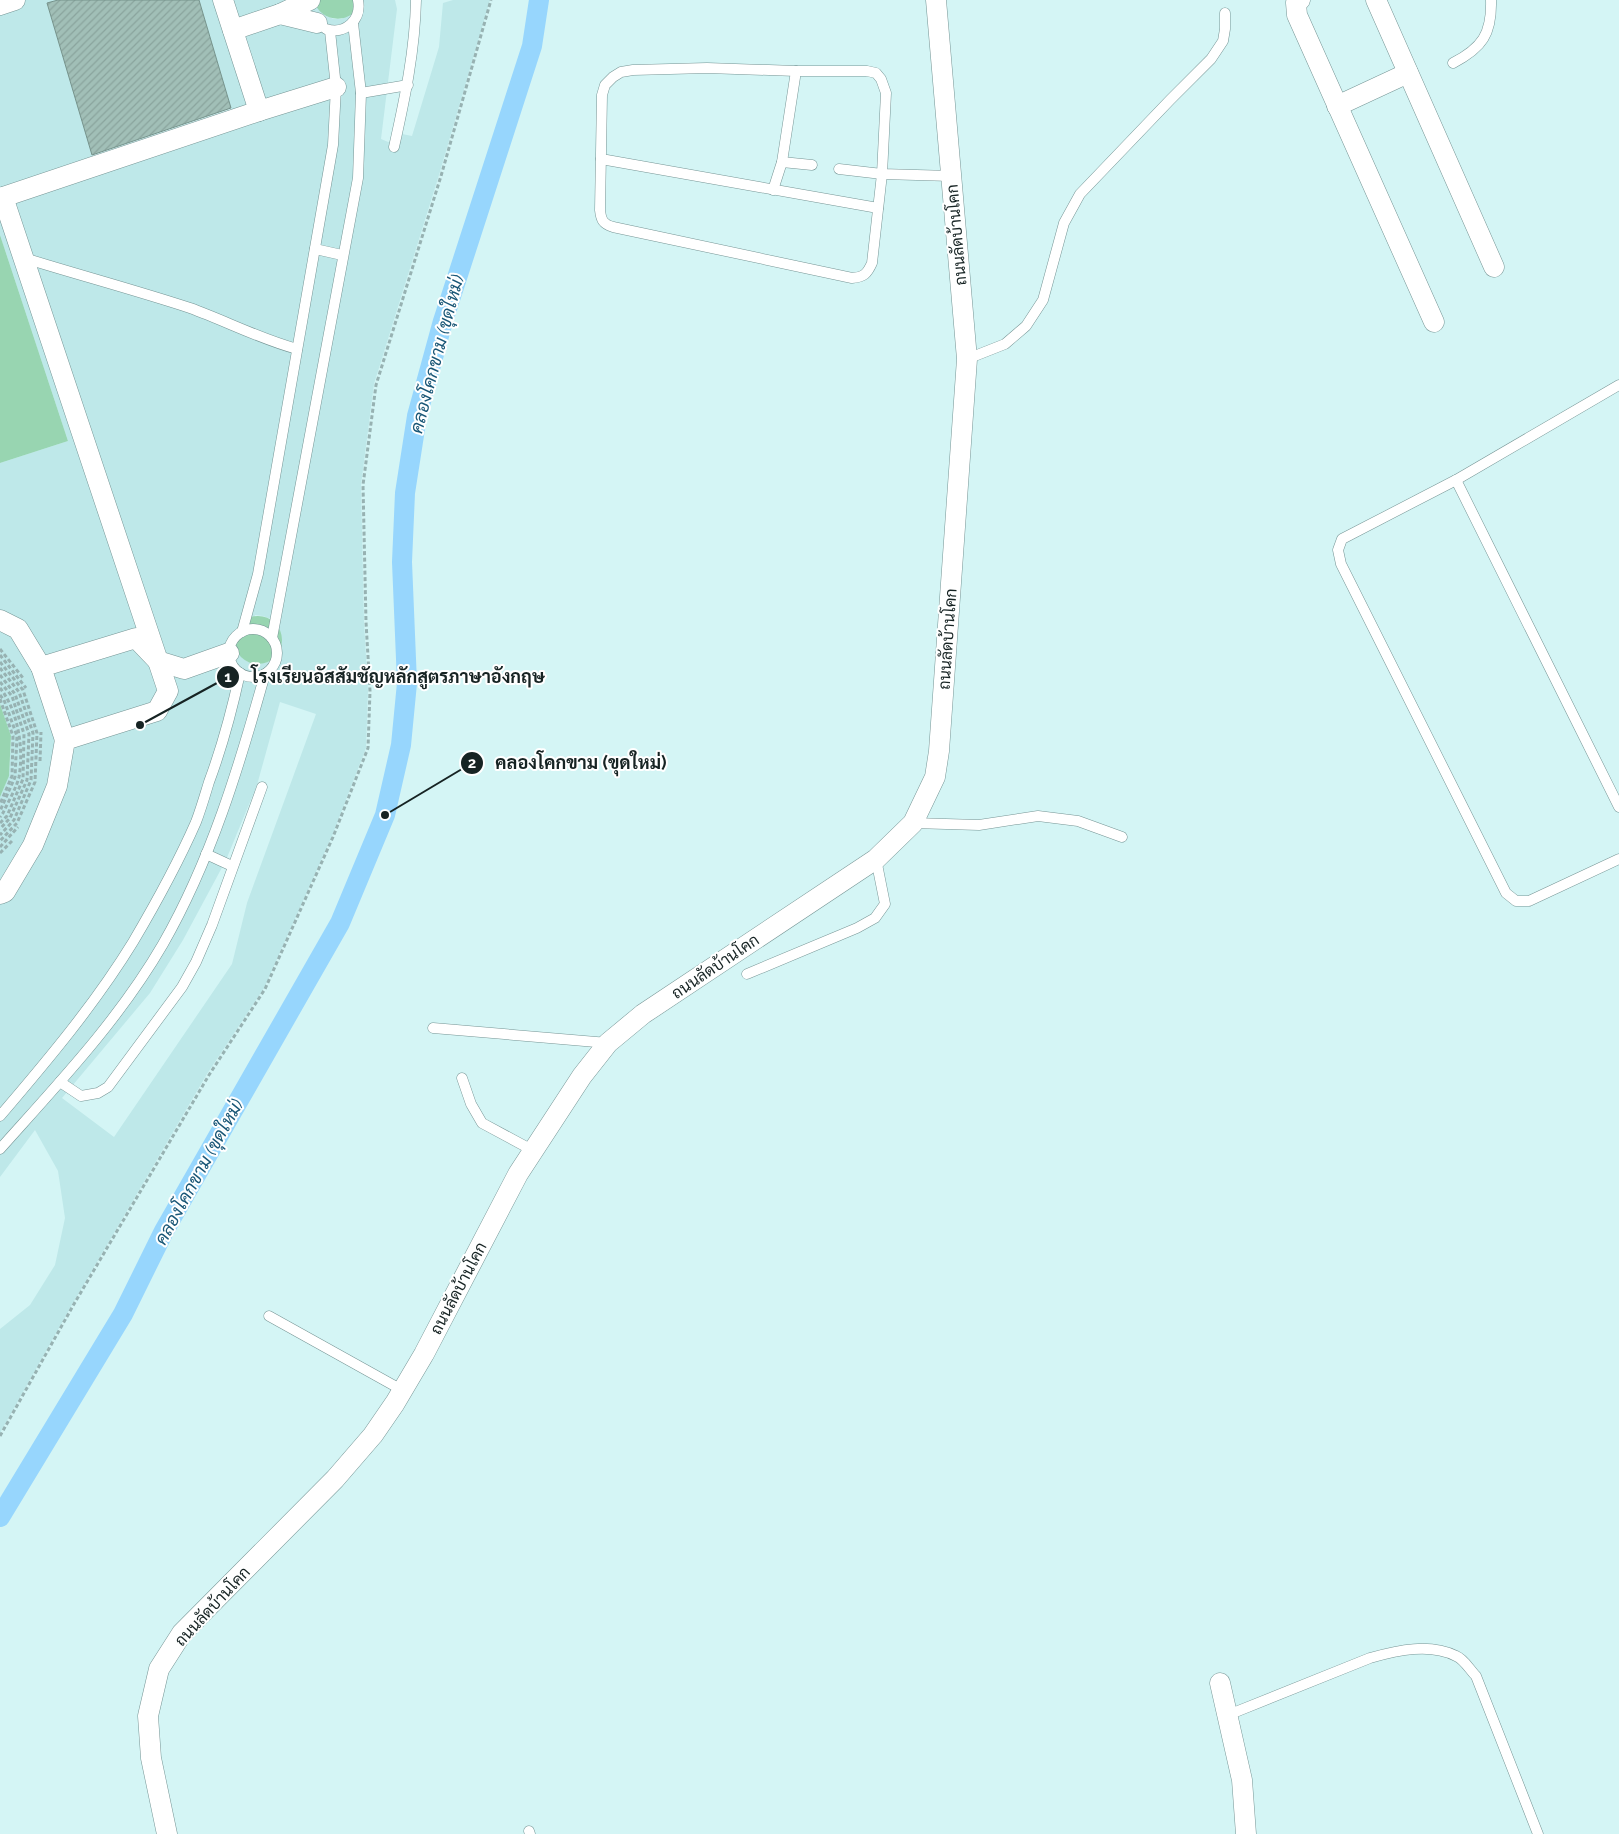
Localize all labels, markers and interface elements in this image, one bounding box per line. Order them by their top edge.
street label: ถนนลัดบ้านโคก [941,184,970,287]
water label: คลองโคกขาม (ขุดใหม่) [403,272,470,436]
street label: ถนนลัดบ้านโคก [932,588,961,690]
callout: โรงเรียนอัสสัมชัญหลักสูตรภาษาอังกฤษ [216,661,555,694]
text: โรงเรียนอัสสัมชัญหลักสูตรภาษาอังกฤษ [250,664,546,690]
text: 1 [224,668,232,686]
callout: คลองโคกขาม (ขุดใหม่) [460,747,676,780]
text: คลองโคกขาม (ขุดใหม่) [495,750,667,777]
text: 2 [468,754,476,772]
street label: ถนนลัดบ้านโคก [667,928,763,1003]
water label: คลองโคกขาม (ขุดใหม่) [148,1094,249,1249]
street label: ถนนลัดบ้านโคก [424,1238,491,1338]
street label: ถนนลัดบ้านโคก [169,1561,254,1650]

